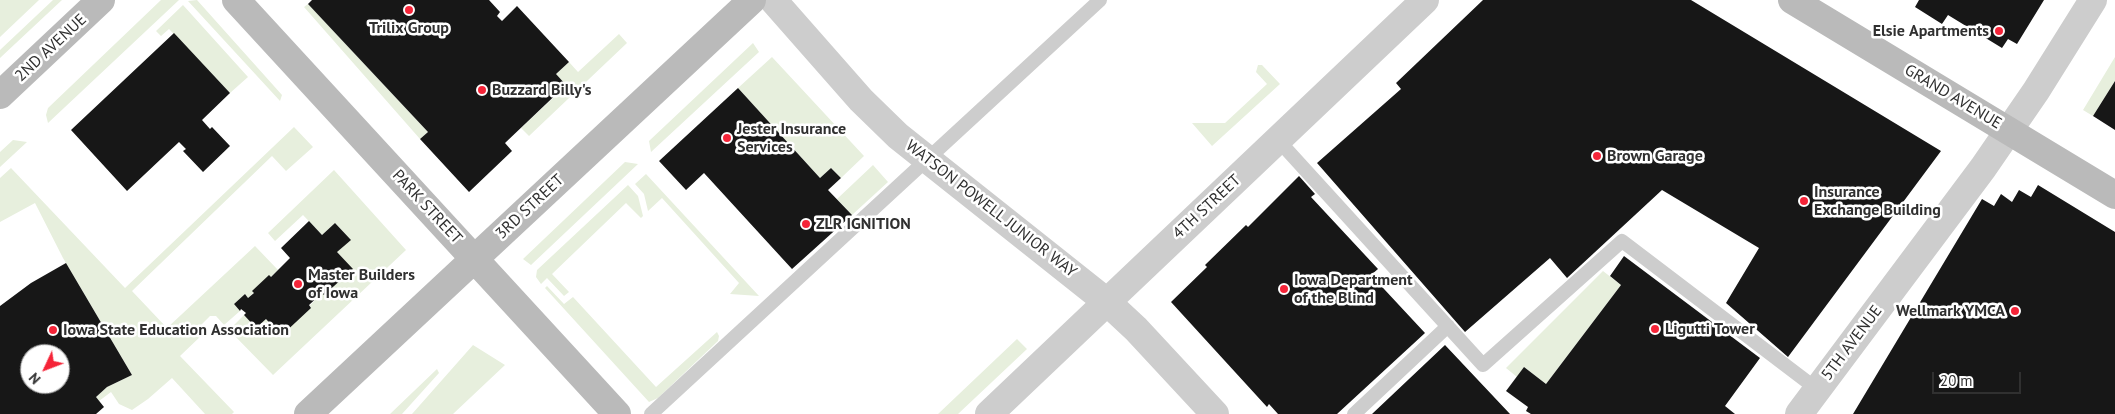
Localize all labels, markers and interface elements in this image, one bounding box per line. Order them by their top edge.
marker: Trilix Group [403,4,415,16]
street label: 2ND AVENUE [11,10,91,86]
place label: Trilix Group [369,18,449,38]
place label: Elsie Apartments [1873,21,1989,41]
marker: Elsie Apartments [1993,25,2005,37]
street label: GRAND AVENUE [1901,60,2005,134]
place label: Buzzard Billy's [492,80,591,100]
marker: Buzzard Billy's [476,84,488,96]
place label: Jester Insurance Services [737,119,846,157]
marker: Jester Insurance Services [721,132,733,144]
street label: WATSON POWELL JUNIOR WAY [902,136,1080,282]
place label: Brown Garage [1607,146,1703,166]
marker: Brown Garage [1591,150,1603,162]
street label: PARK STREET [388,166,466,248]
street label: 3RD STREET [492,171,568,243]
street label: 4TH STREET [1169,171,1245,243]
place label: Insurance Exchange Building [1814,182,1941,220]
marker: Insurance Exchange Building [1798,195,1810,207]
place label: ZLR IGNITION [816,214,911,234]
marker: ZLR IGNITION [800,218,812,230]
place label: Master Builders of Iowa [308,265,415,303]
place label: Iowa Department of the Blind [1294,270,1413,308]
marker: Master Builders of Iowa [292,278,304,290]
marker: Iowa Department of the Blind [1278,283,1290,295]
place label: Wellmark YMCA [1896,301,2005,321]
street label: 5TH AVENUE [1818,302,1886,384]
marker: Wellmark YMCA [2009,305,2021,317]
place label: Ligutti Tower [1665,319,1755,339]
place label: Iowa State Education Association [63,320,289,340]
marker: Ligutti Tower [1649,323,1661,335]
marker: Iowa State Education Association [47,324,59,336]
north arrow [20,344,70,394]
scale bar [1935,362,2024,394]
text: N [25,369,44,388]
text: 20 m [1940,371,1973,390]

